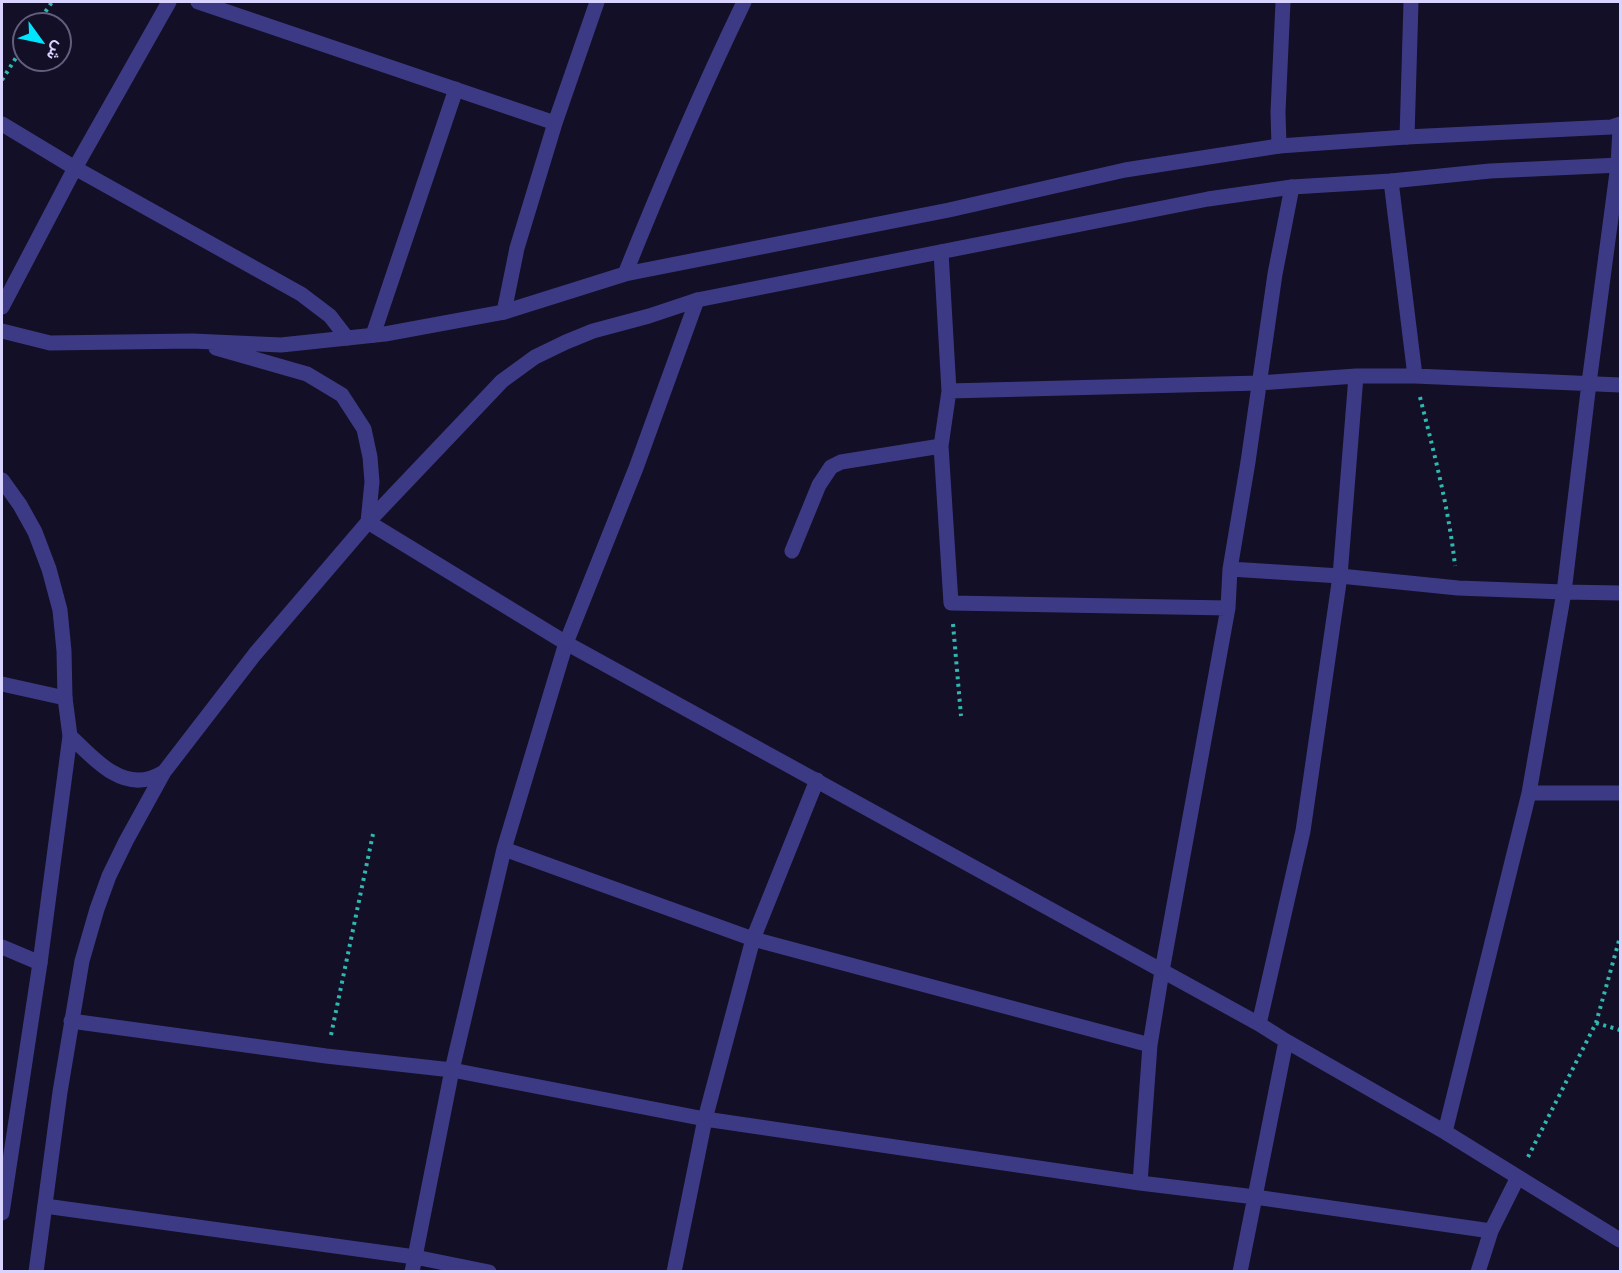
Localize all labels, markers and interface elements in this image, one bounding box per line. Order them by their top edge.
north arrow [12,12,72,72]
text: ش [43,38,69,64]

